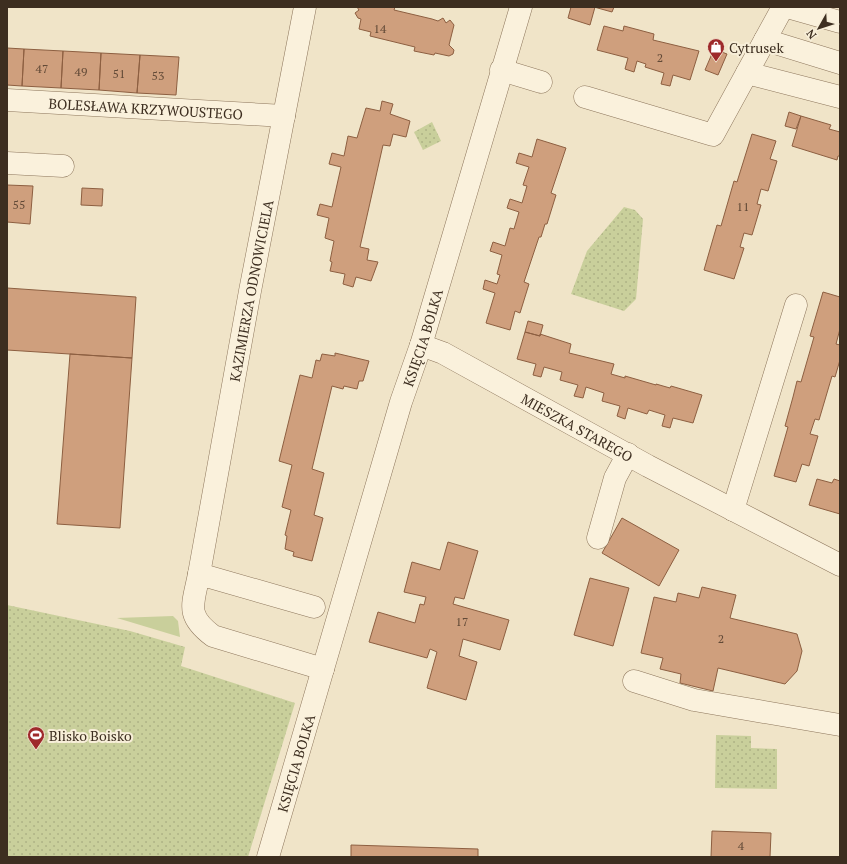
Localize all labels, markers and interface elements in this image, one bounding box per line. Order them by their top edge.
north arrow [799,8,839,48]
house number: 14 [374,21,387,36]
text: N [803,26,819,42]
shop icon: Cytrusek [706,37,726,62]
place label: Cytrusek [729,38,784,57]
house number: 2 [657,50,663,65]
house number: 47 [36,61,48,76]
house number: 49 [75,64,87,79]
house number: 51 [113,66,125,81]
house number: 53 [152,68,164,83]
street label: BOLESŁAWA KRZYWOUSTEGO [48,93,244,123]
house number: 55 [13,197,25,212]
street label: KAZIMIERZA ODNOWICIELA [224,198,277,383]
house number: 11 [737,199,749,214]
street label: KSIĘCIA BOLKA [398,286,447,389]
street label: MIESZKA STAREGO [518,389,637,466]
house number: 17 [456,614,468,629]
house number: 2 [718,631,724,646]
street label: KSIĘCIA BOLKA [272,711,319,814]
sports icon: Blisko Boisko [26,725,46,750]
place label: Blisko Boisko [49,726,132,745]
house number: 4 [738,838,745,853]

